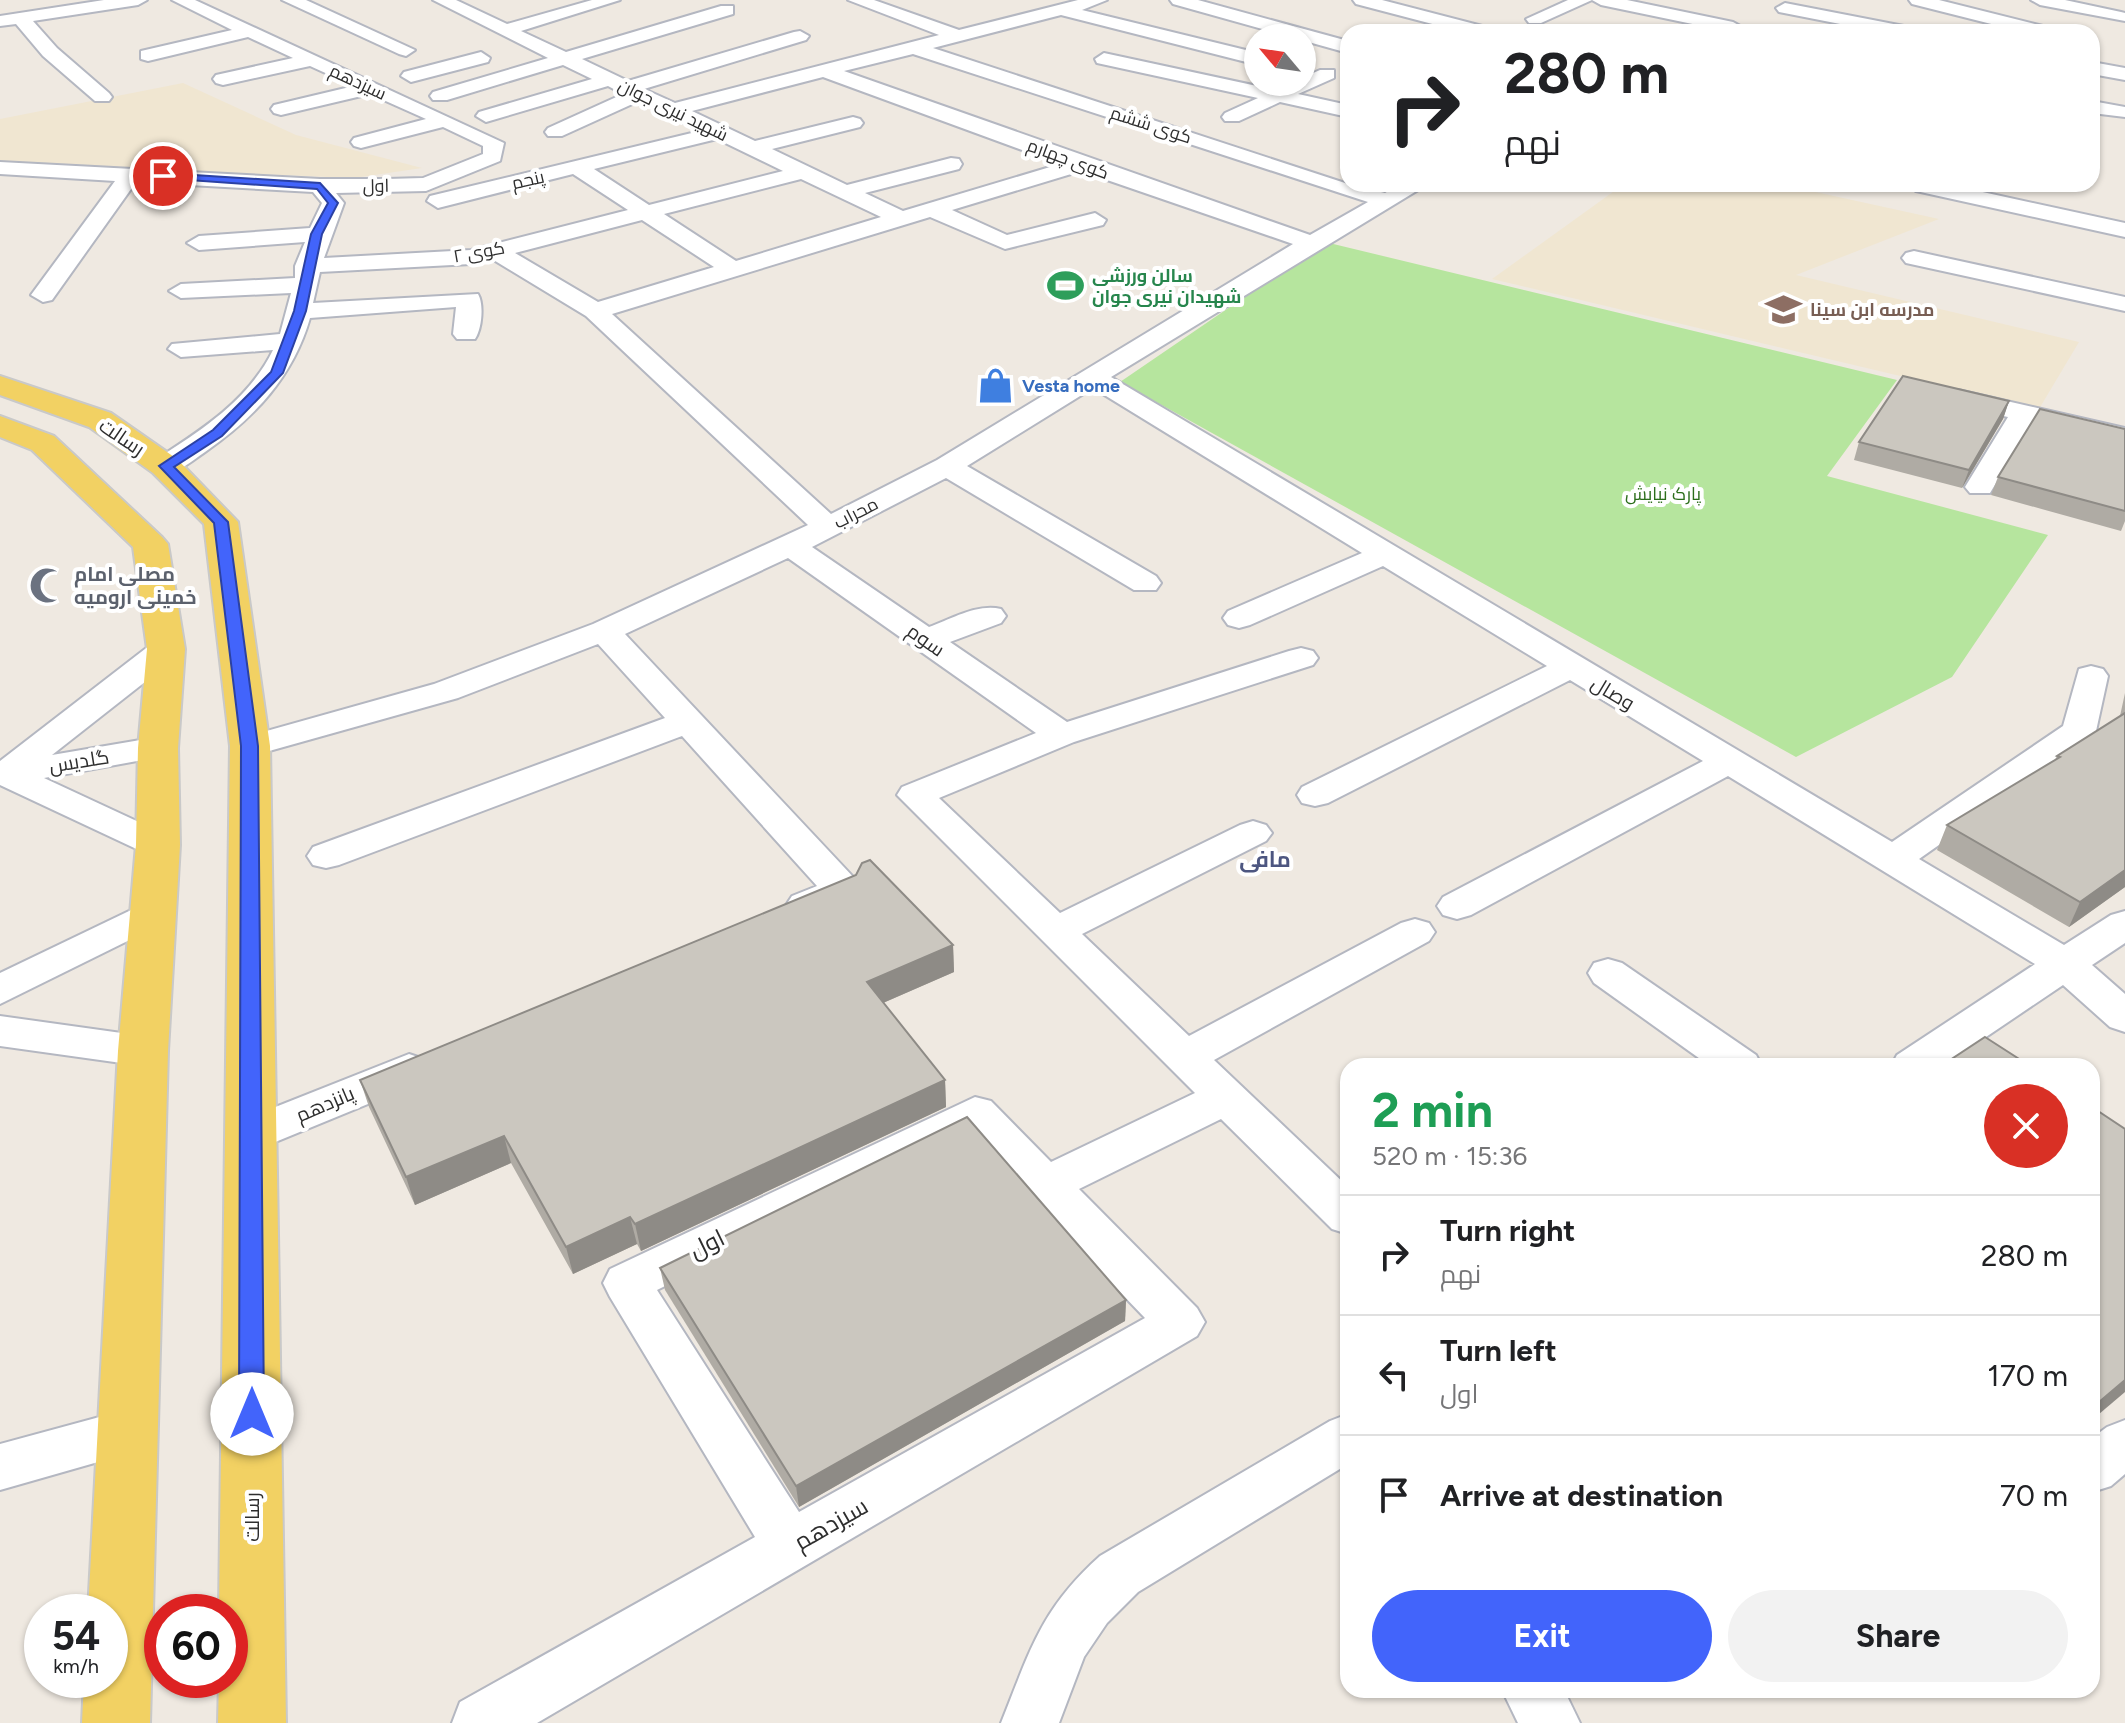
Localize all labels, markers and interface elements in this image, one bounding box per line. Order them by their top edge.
north arrow [1244,24,1316,96]
map controls [1244,24,1316,96]
text: 280 m [1504,40,1669,107]
icon: right [1372,56,1476,160]
street label: سیزدهم [326,59,390,106]
street label: شهید نیری جوان [615,74,731,146]
street label: کوی ششم [1107,101,1195,149]
text: نهم [1504,121,1561,164]
street label: کوی چهارم [1024,134,1112,185]
pin [129,142,197,210]
icon: arrive [141,154,185,198]
street label: پنجم [510,166,547,195]
street label: اول [362,175,390,197]
street label: کوی ۲ [452,237,506,267]
place label: سالن ورزشی شهیدان نیری جوان [1092,265,1241,308]
sports icon: سالن ورزشی شهیدان نیری جوان [1047,267,1085,305]
school or university icon: مدرسه ابن سینا [1765,291,1803,329]
place label: مدرسه ابن سینا [1810,299,1934,321]
shop icon: Vesta home [977,367,1015,405]
place label: Vesta home [1022,375,1120,397]
street label: رسالت [95,413,149,461]
park label: پارک نیایش [1625,483,1701,506]
street label: محراب [830,493,882,533]
place label: مصلی امام خمینی ارومیه [74,562,196,609]
mosque icon: مصلی امام خمینی ارومیه [29,567,67,605]
street label: سوم [901,619,950,663]
street label: وصال [1586,671,1639,716]
street label: گلدیس [47,744,111,779]
district label: مافی [1239,846,1291,873]
street label: پانزدهم [292,1081,359,1129]
text: 2 min [1372,1081,1493,1139]
button: close [1984,1084,2068,1168]
text: 520 m · 15:36 [1372,1140,1527,1172]
text: Turn right [1440,1212,1575,1249]
street label: اول [684,1223,729,1264]
icon: right [1372,1233,1416,1277]
text: 280 m [1981,1237,2068,1274]
text: نهم [1440,1258,1481,1290]
text: Turn left [1440,1332,1557,1369]
icon: left [1372,1353,1416,1397]
text: 170 m [1987,1357,2068,1394]
position arrow [210,1372,294,1456]
text: اول [1440,1378,1478,1410]
icon: arrive [1372,1473,1416,1517]
text: Arrive at destination [1440,1477,1723,1514]
text: 70 m [2000,1477,2068,1514]
street label: سیزدهم [789,1491,874,1558]
street label: رسالت [240,1492,264,1542]
button: Exit [1372,1590,1712,1682]
button: Share [1728,1590,2068,1682]
speed limit sign: 60 [144,1594,248,1698]
text: 54 [52,1612,100,1660]
text: km/h [53,1654,99,1678]

